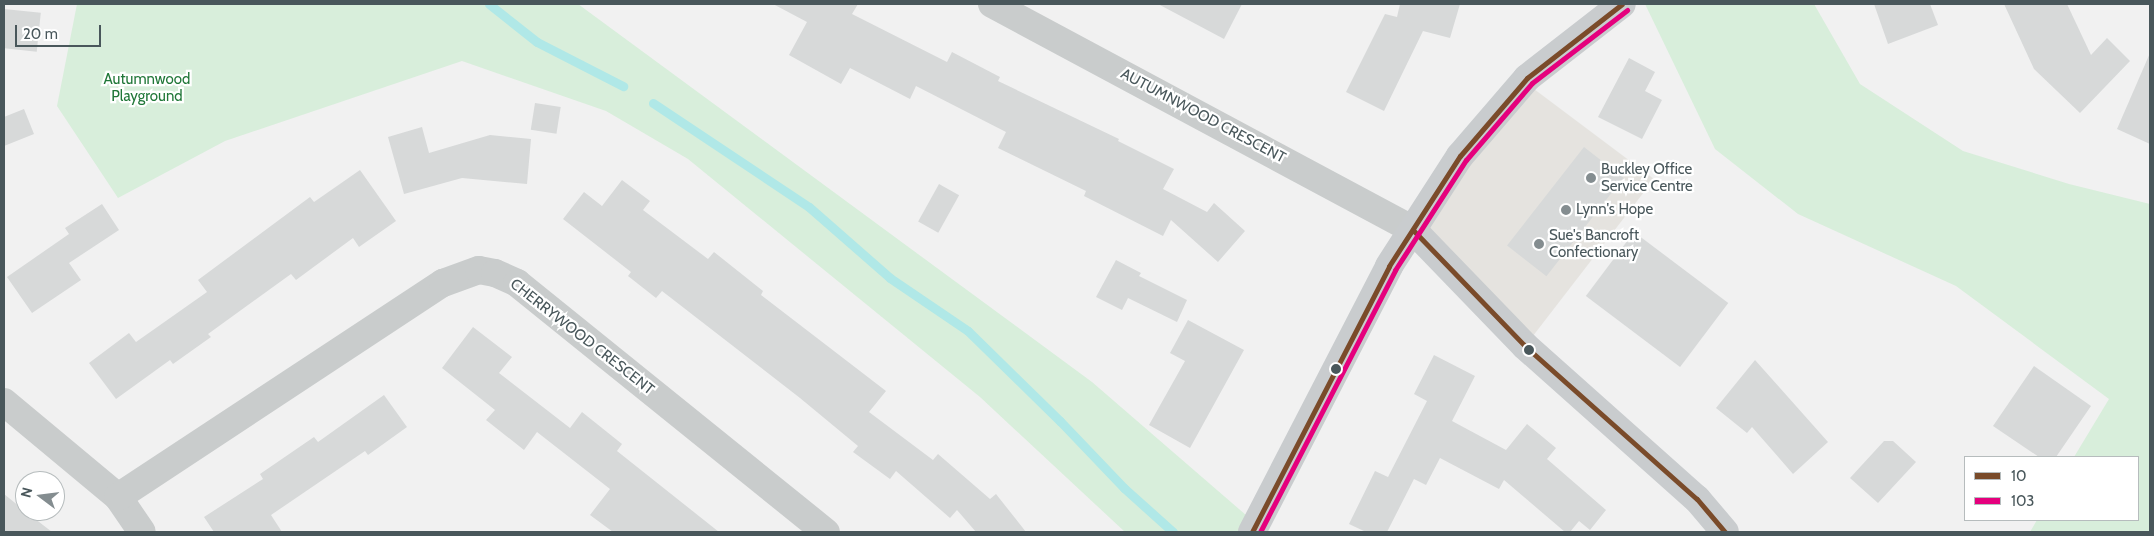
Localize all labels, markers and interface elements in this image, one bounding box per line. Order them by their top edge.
scale bar [18,15,104,47]
text: 20 m [23,25,58,43]
street label: AUTUMNWOOD CRESCENT [1117,65,1289,167]
park label: Autumnwood Playground [104,70,190,105]
place label: Buckley Office Service Centre [1601,160,1693,195]
marker: Buckley Office Service Centre [1585,172,1597,184]
place label: Lynn's Hope [1576,201,1653,219]
marker: Lynn's Hope [1560,204,1572,216]
place label: Sue's Bancroft Confectionary [1549,226,1639,261]
marker: Sue's Bancroft Confectionary [1533,238,1545,250]
street label: CHERRYWOOD CRESCENT [507,275,657,399]
unlabelled marker [1524,345,1534,355]
unlabelled marker [1331,364,1341,374]
legend [1964,456,2139,521]
text: 10 [2011,467,2026,485]
north arrow [15,471,65,521]
text: N [17,485,36,499]
text: 103 [2011,492,2034,510]

